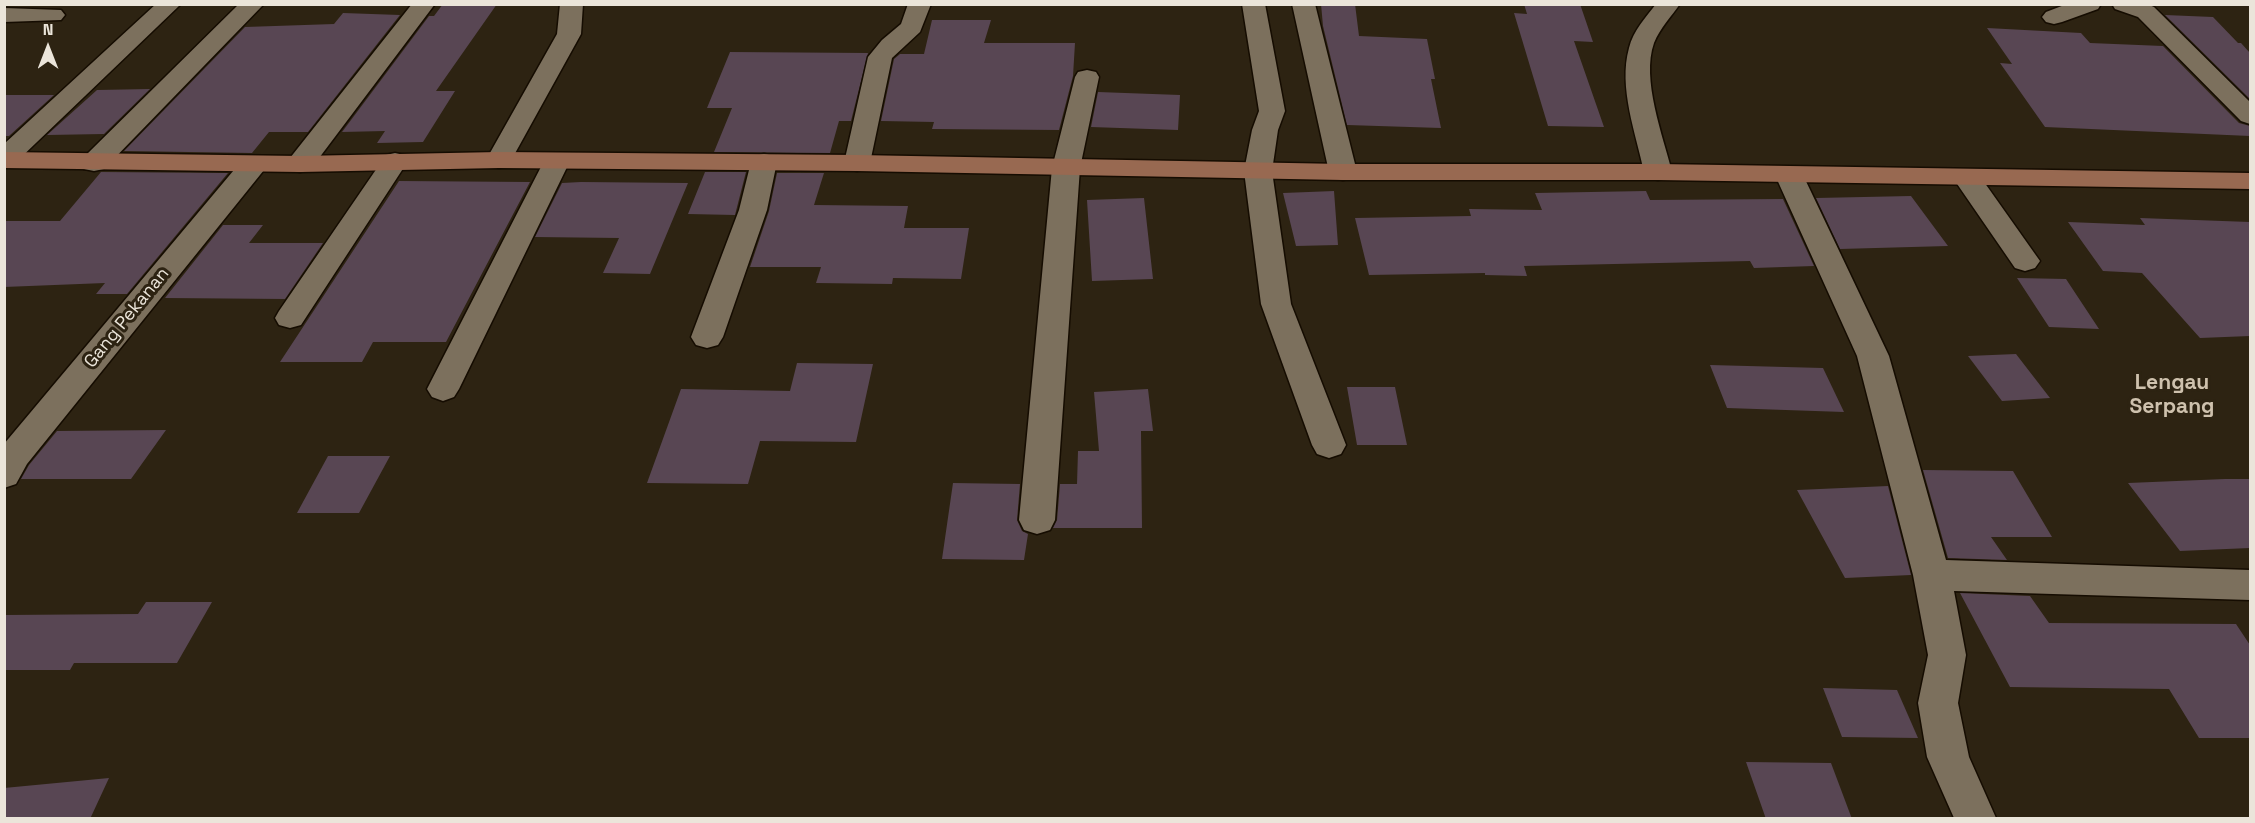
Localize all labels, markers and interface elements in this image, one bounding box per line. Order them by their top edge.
north arrow [18,18,78,78]
text: N [43,19,53,40]
street label: Gang Pekanan [80,263,174,373]
district label: Lengau Serpang [2129,370,2215,420]

